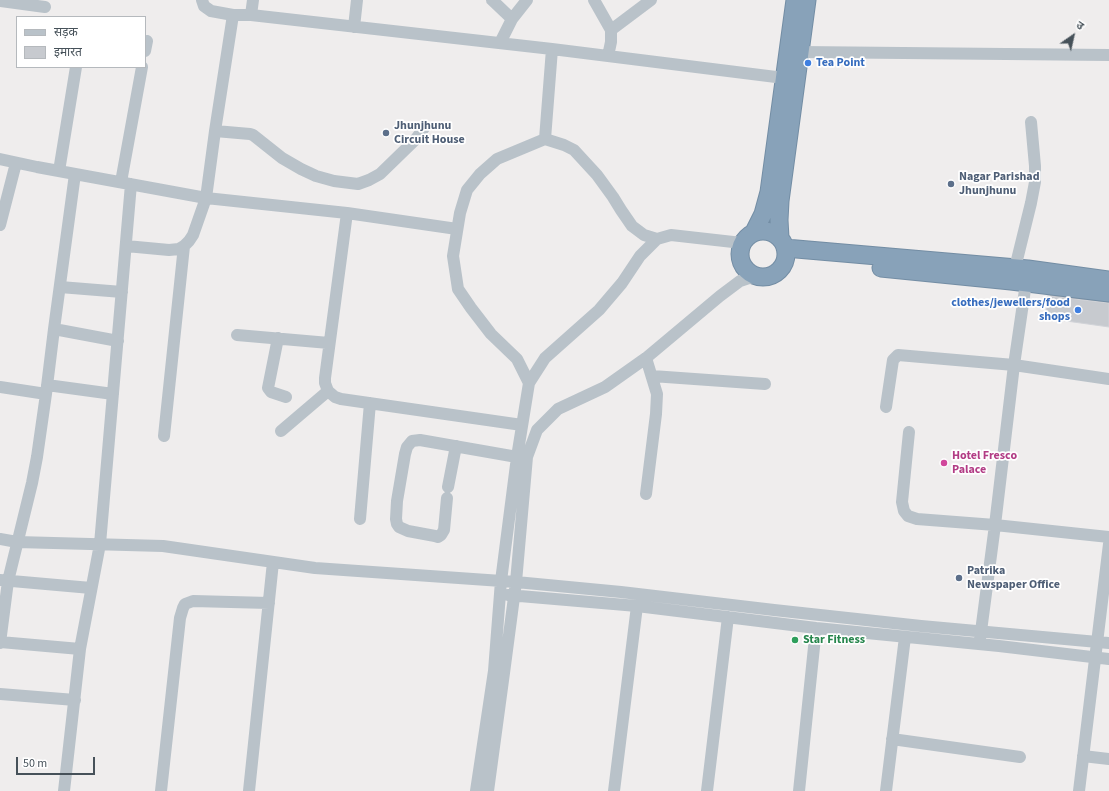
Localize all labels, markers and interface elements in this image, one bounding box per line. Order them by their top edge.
legend [16,16,146,68]
north arrow [1053,16,1093,56]
text: उ [1073,18,1087,34]
text: सड़क [54,24,78,41]
text: इमारत [54,44,82,61]
place label: Tea Point [816,56,865,70]
marker: Tea Point [803,58,813,68]
place label: Jhunjhunu Circuit House [394,119,465,147]
marker: Jhunjhunu Circuit House [381,128,391,138]
place label: Nagar Parishad Jhunjhunu [959,170,1040,198]
marker: Nagar Parishad Jhunjhunu [946,179,956,189]
place label: clothes/jewellers/food shops [951,296,1070,324]
marker: clothes/jewellers/food shops [1073,305,1083,315]
place label: Hotel Fresco Palace [952,449,1017,477]
marker: Hotel Fresco Palace [939,458,949,468]
place label: Patrika Newspaper Office [967,564,1060,592]
marker: Patrika Newspaper Office [954,573,964,583]
place label: Star Fitness [803,633,865,647]
marker: Star Fitness [790,635,800,645]
scale bar [18,749,97,775]
text: 50 m [23,755,47,772]

